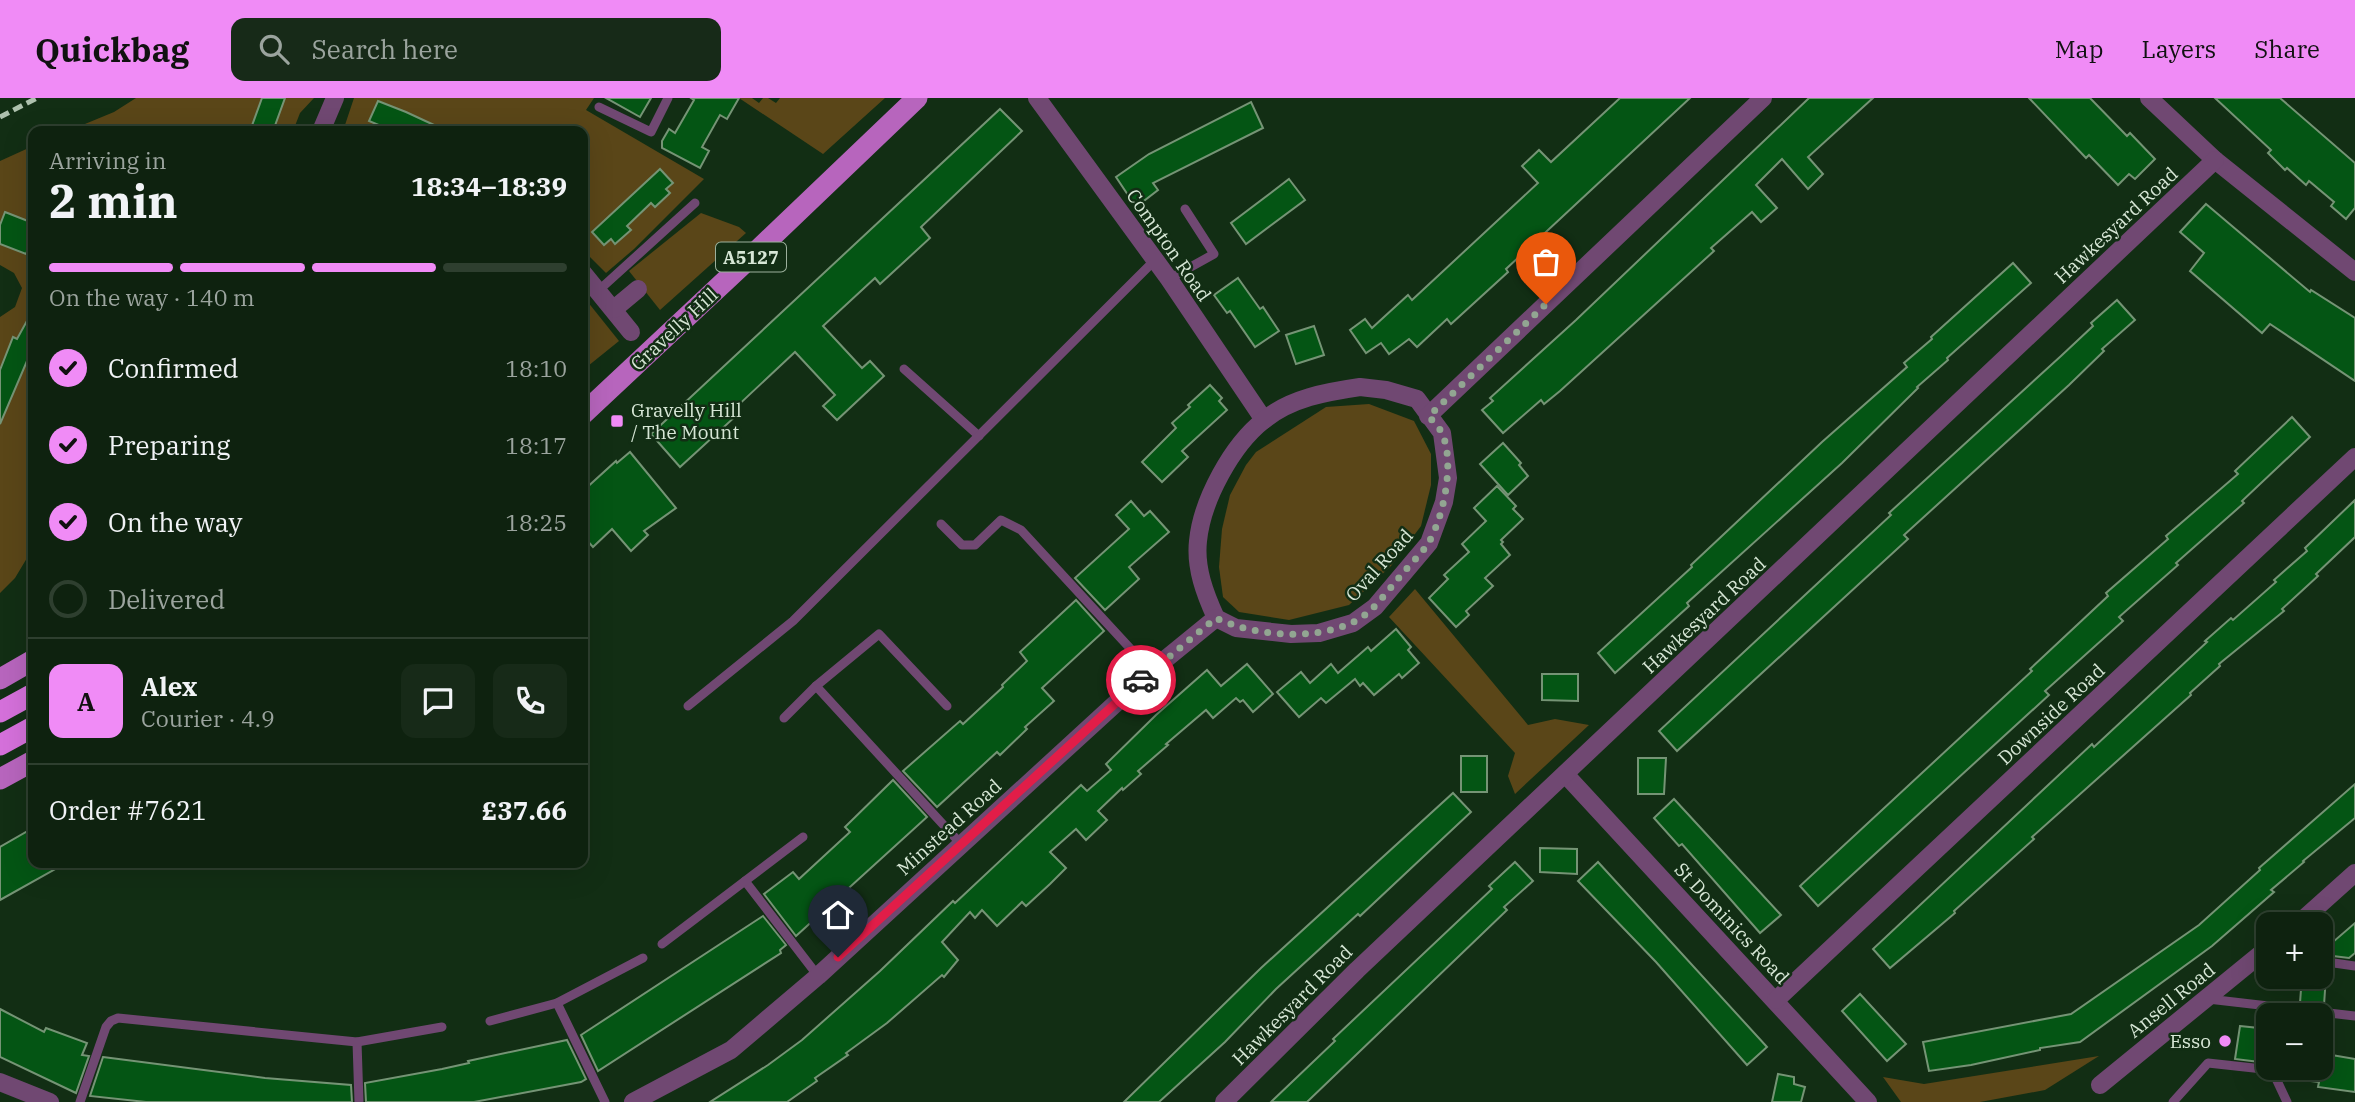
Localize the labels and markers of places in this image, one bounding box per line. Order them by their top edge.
pin [1516,232,1576,304]
place label: Gravelly Hill / The Mount [631,398,742,444]
marker: Gravelly Hill / The Mount [609,413,625,429]
pin [808,885,868,957]
place label: Esso [2170,1029,2211,1053]
marker: Esso [2217,1033,2233,1049]

